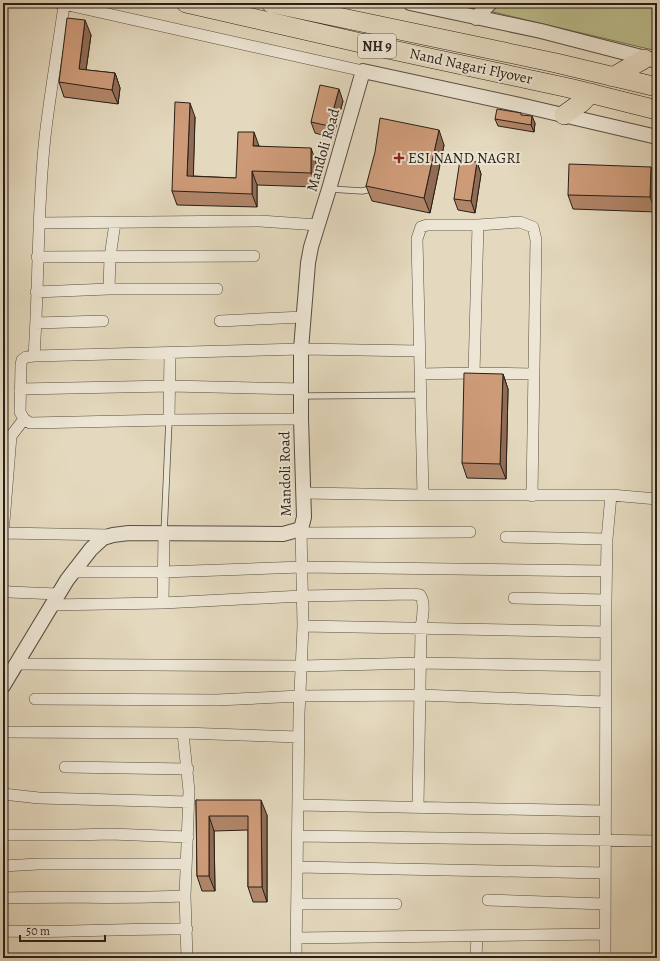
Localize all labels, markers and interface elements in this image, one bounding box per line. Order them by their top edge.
road number: NH 9 [358,34,396,58]
street label: Nand Nagari Flyover [408,43,535,89]
street label: Mandoli Road [302,105,345,194]
place label: ESI NAND NAGRI [408,148,521,168]
marker: ESI NAND NAGRI [393,152,405,164]
street label: Mandoli Road [274,430,296,517]
scale bar [20,917,105,943]
text: 50 m [26,923,50,939]

